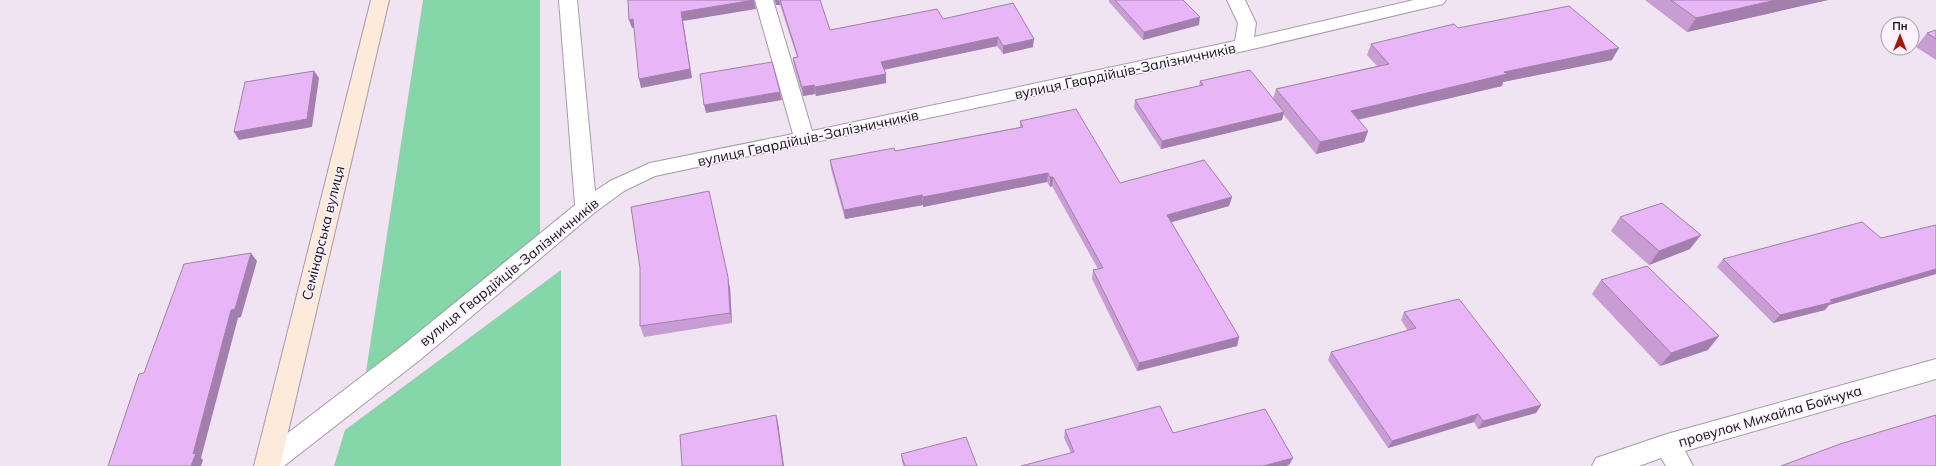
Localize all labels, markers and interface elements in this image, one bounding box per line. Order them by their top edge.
north arrow [1880,16,1920,56]
text: Пн [1892,19,1908,33]
street label: вулиця Гвардійців-Залізничників [1013,39,1237,103]
street label: вулиця Гвардійців-Залізничників [696,106,920,170]
street label: Семінарська вулиця [298,164,348,302]
street label: вулиця Гвардійців-Залізничників [416,194,603,350]
street label: провулок Михайла Бойчука [1676,381,1864,451]

